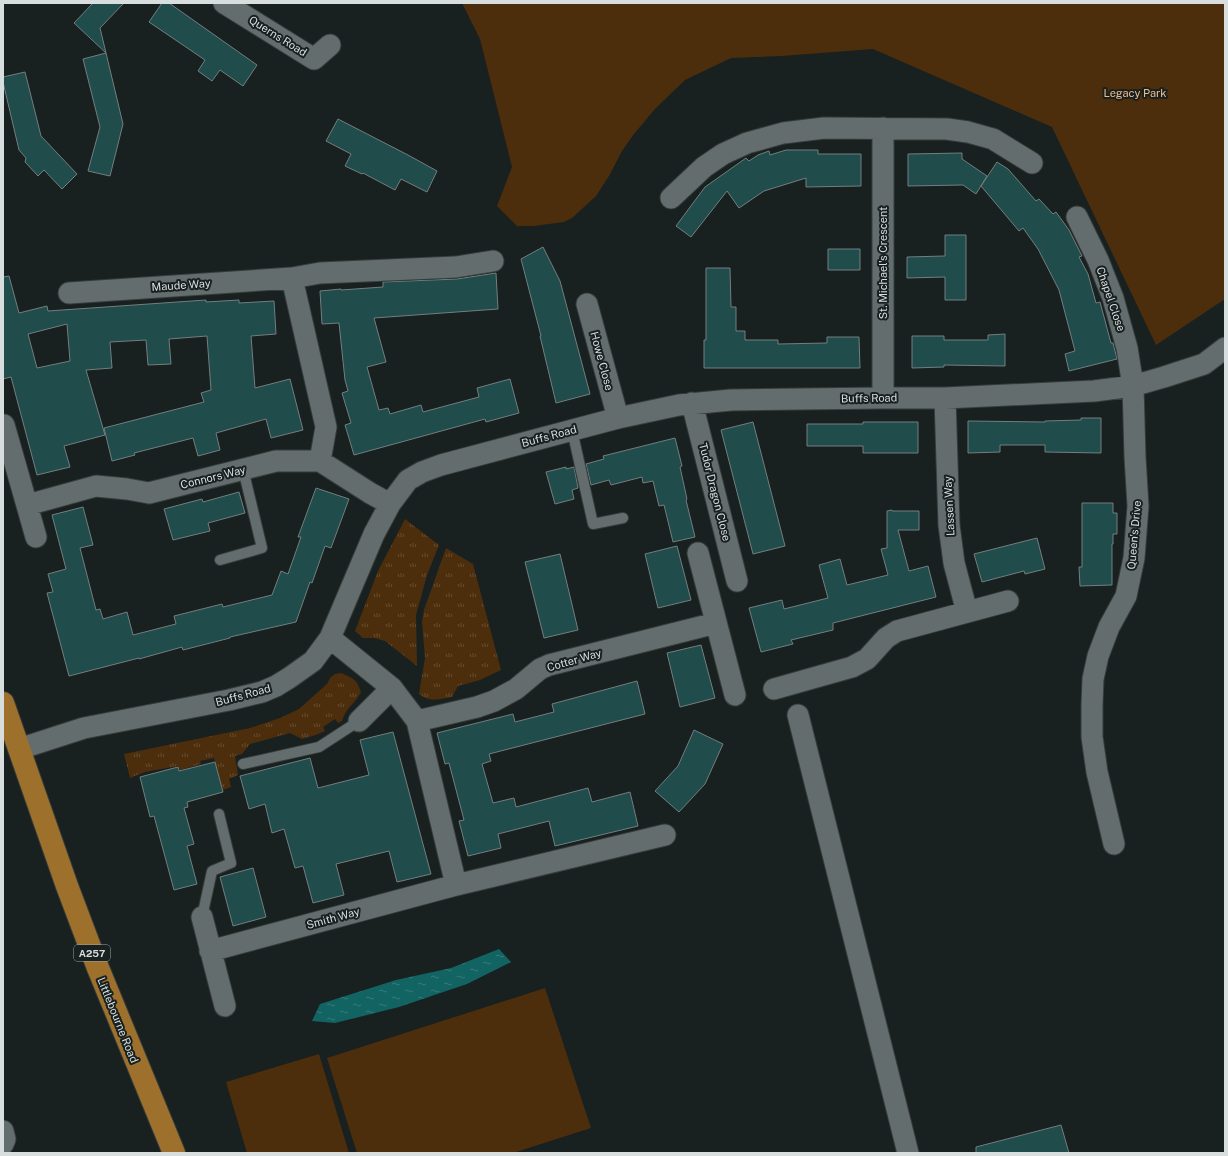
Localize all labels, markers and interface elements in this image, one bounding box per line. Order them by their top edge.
street label: Querns Road [247,14,309,58]
park label: Legacy Park [1104,87,1166,99]
street label: St. Michael's Crescent [877,207,889,319]
street label: Chapel Close [1094,265,1128,333]
street label: Maude Way [151,277,211,293]
street label: Howe Close [588,330,616,392]
street label: Buffs Road [841,392,897,404]
street label: Buffs Road [520,423,578,449]
street label: Tudor Dragon Close [697,442,733,542]
street label: Connors Way [179,463,247,491]
street label: Lassen Way [941,476,957,536]
street label: Queen's Drive [1125,500,1143,570]
street label: Cotter Way [545,646,603,674]
street label: Buffs Road [214,682,272,708]
street label: Smith Way [305,905,361,931]
road number: A257 [74,945,110,961]
street label: Littlebourne Road [95,976,141,1064]

